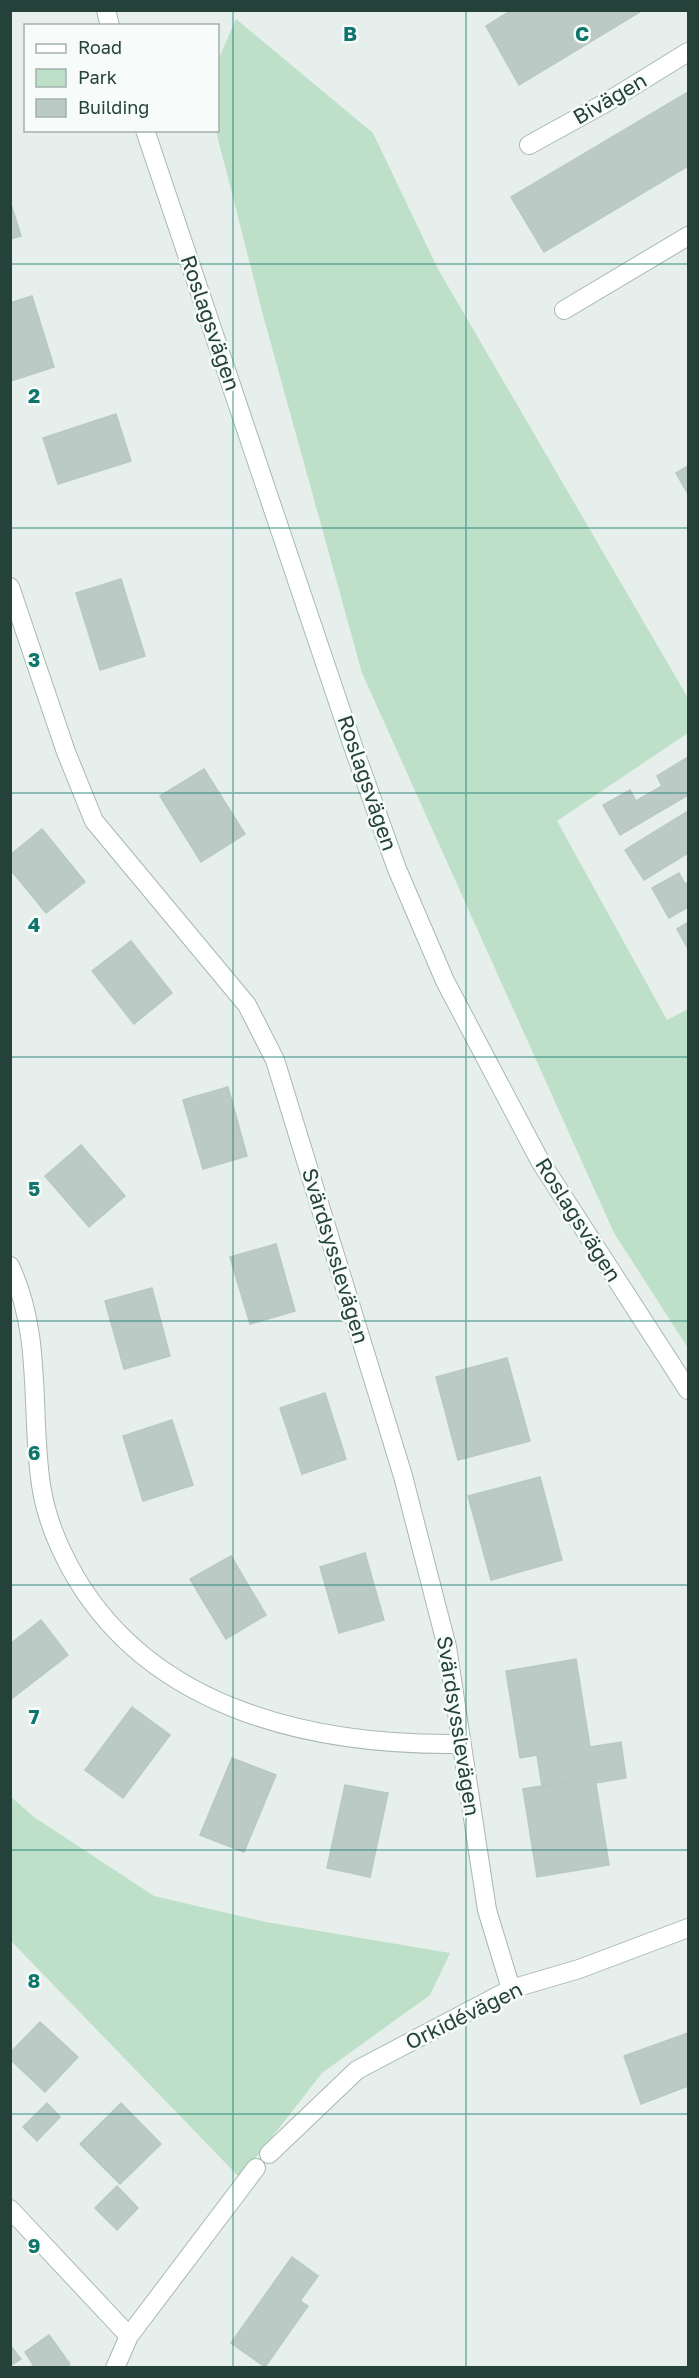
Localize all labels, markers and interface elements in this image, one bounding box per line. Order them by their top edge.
text: B [343,21,357,45]
text: C [575,21,589,45]
legend [24,24,219,132]
text: Road [78,36,122,58]
text: Park [78,66,117,88]
street label: Bivägen [568,67,651,130]
text: Building [78,96,149,118]
street label: Roslagsvägen [176,251,246,394]
text: 2 [28,383,40,407]
text: 3 [28,647,40,671]
street label: Roslagsvägen [333,711,403,854]
text: 4 [28,912,40,936]
street label: Roslagsvägen [530,1153,627,1286]
street label: Svärdsysslevägen [297,1165,375,1347]
text: 5 [28,1176,40,1200]
text: 6 [28,1440,40,1464]
street label: Svärdsysslevägen [432,1634,486,1818]
text: 7 [29,1704,40,1728]
text: 8 [28,1968,40,1992]
street label: Orkidévägen [401,1976,526,2055]
text: 9 [28,2233,40,2257]

